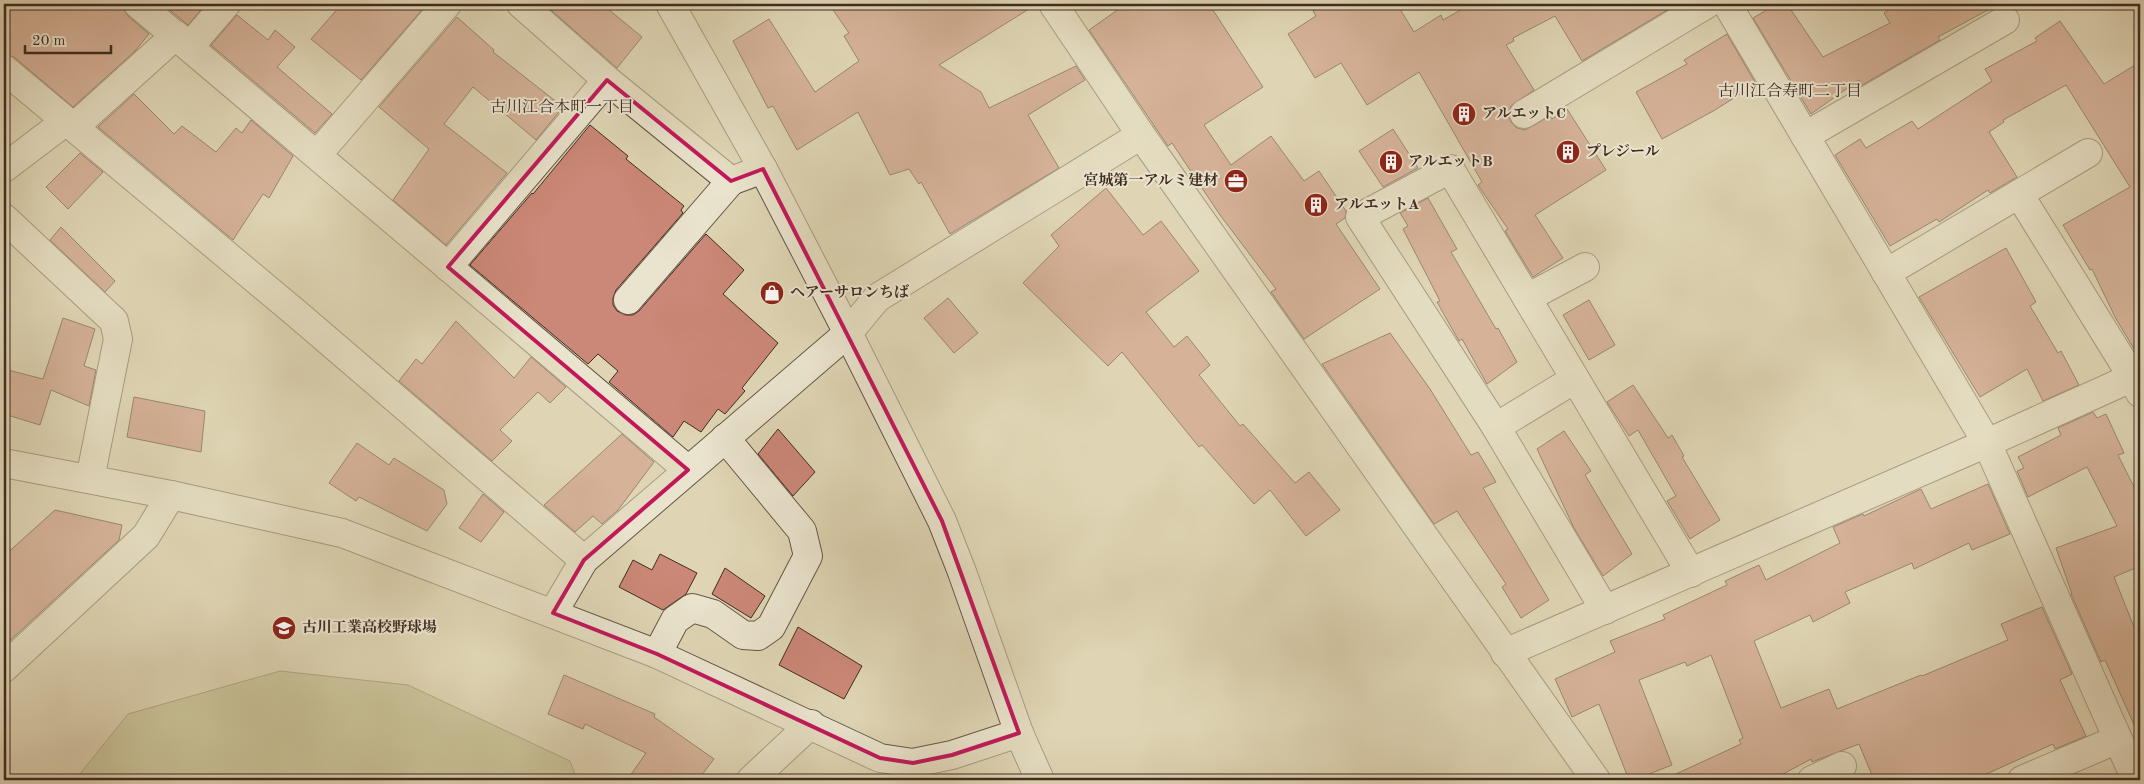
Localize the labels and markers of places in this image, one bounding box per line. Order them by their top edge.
building icon: アルエットC [1451,101,1477,127]
place label: アルエットC [1482,106,1566,122]
building icon: プレジール [1555,139,1581,165]
place label: プレジール [1586,143,1660,160]
building icon: アルエットB [1378,149,1404,175]
place label: アルエットB [1408,154,1493,170]
office icon: 宮城第一アルミ建材 [1223,168,1249,194]
place label: 宮城第一アルミ建材 [1084,172,1218,189]
building icon: アルエットA [1303,192,1329,218]
place label: アルエットA [1334,197,1419,213]
shop icon: ヘアーサロンちば [759,280,785,306]
place label: ヘアーサロンちば [790,284,910,301]
school or university icon: 古川工業高校野球場 [271,615,297,641]
place label: 古川工業高校野球場 [302,619,437,636]

